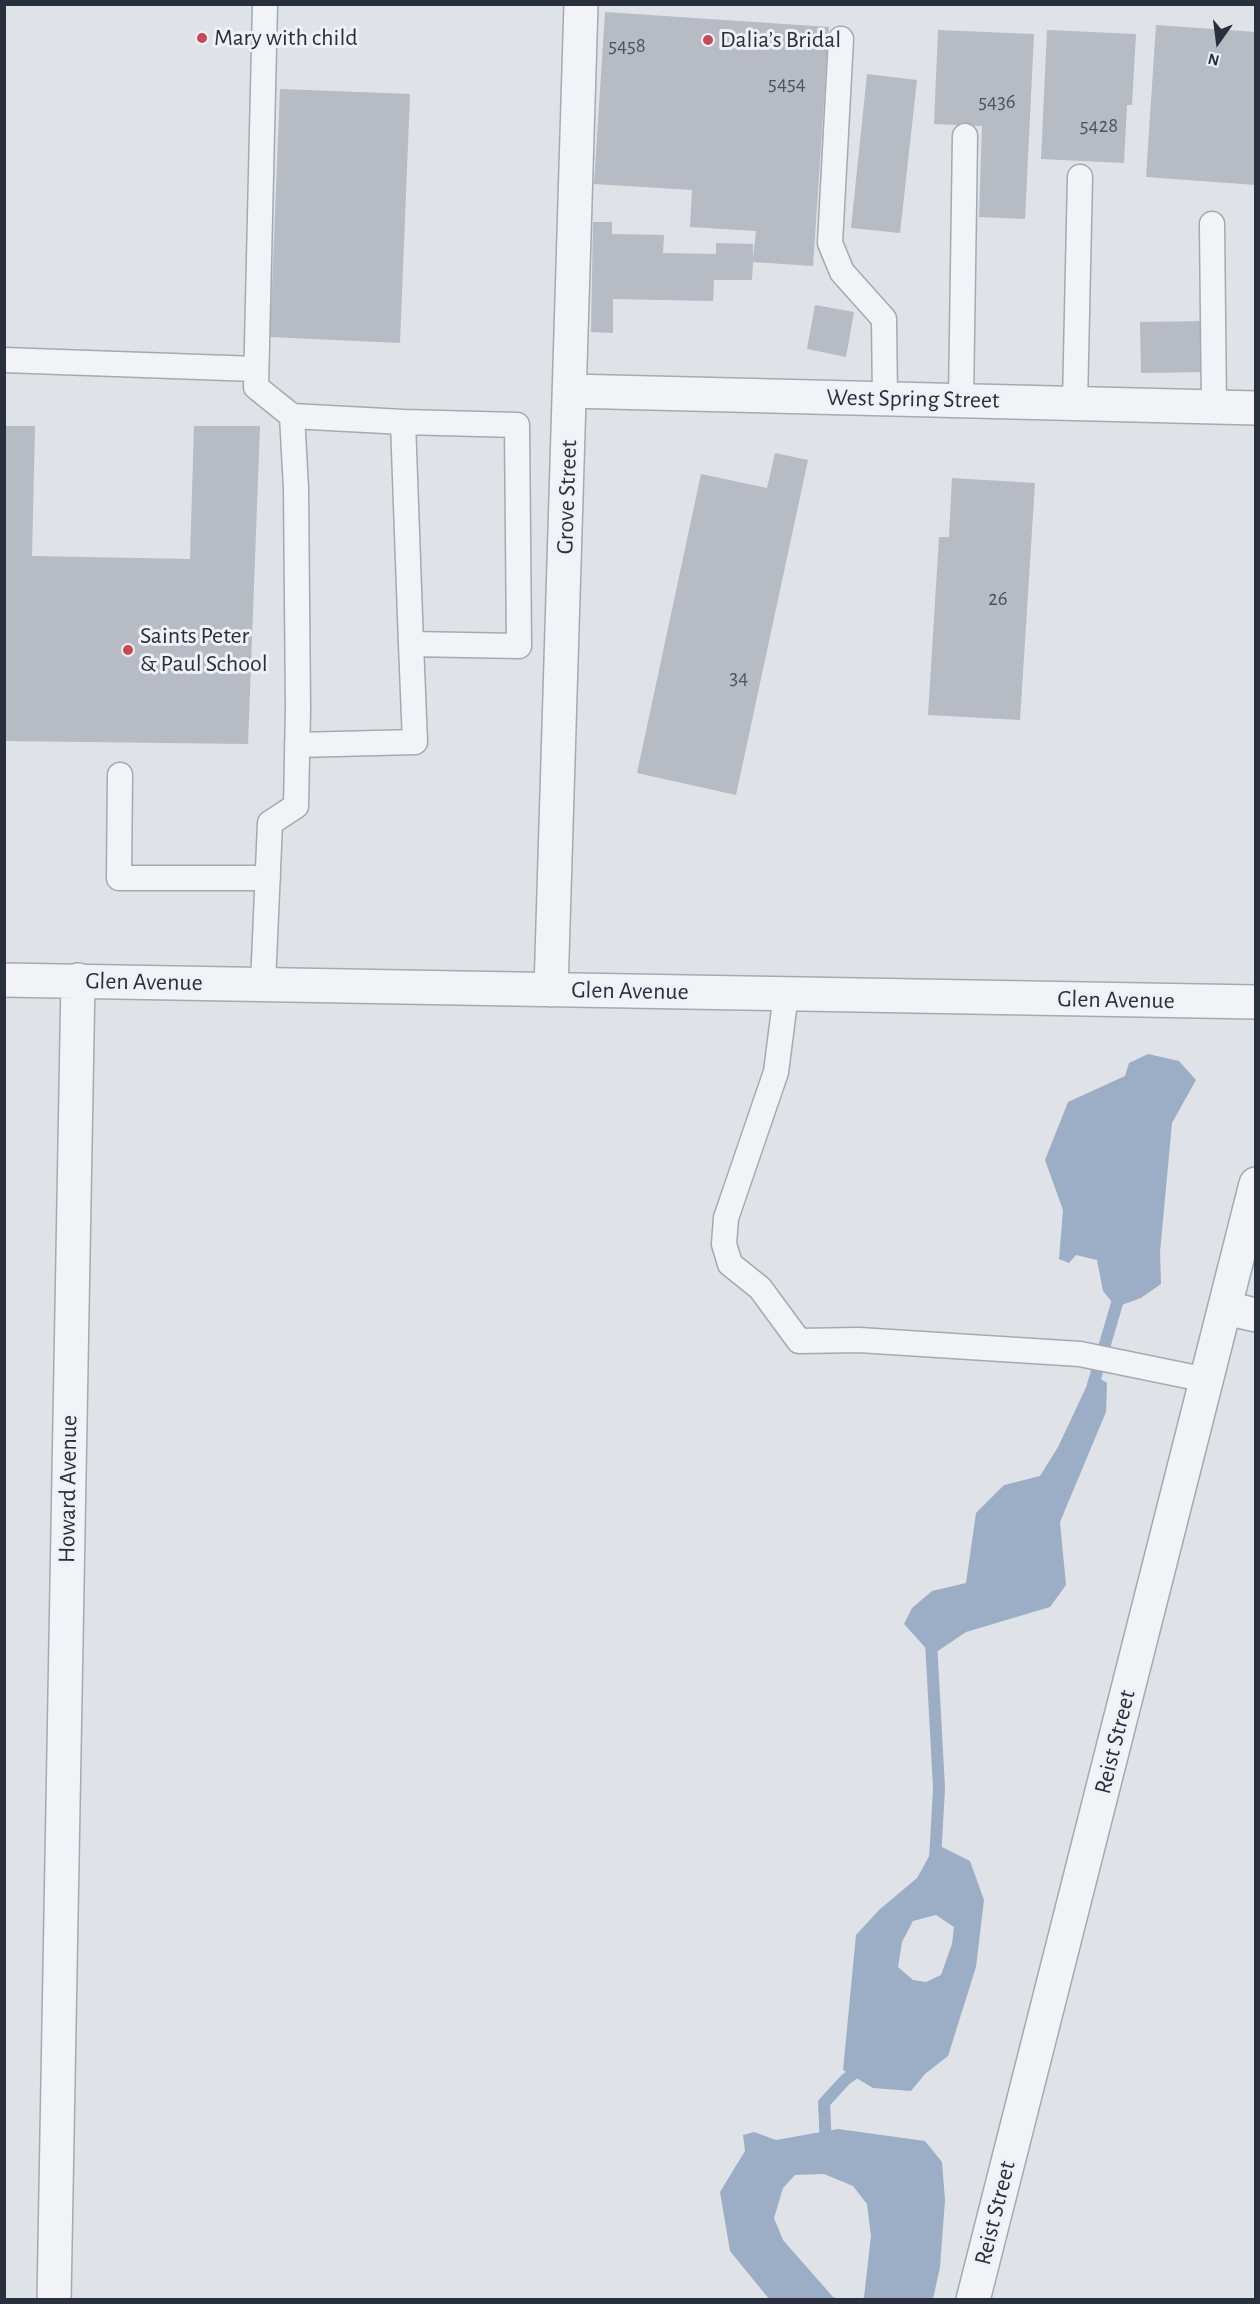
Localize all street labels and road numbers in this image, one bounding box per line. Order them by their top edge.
street label: West Spring Street [826,383,1000,415]
street label: Grove Street [551,439,583,555]
street label: Glen Avenue [85,967,203,997]
street label: Glen Avenue [571,976,689,1006]
street label: Glen Avenue [1057,985,1175,1015]
street label: Howard Avenue [52,1415,84,1563]
street label: Reist Street [1088,1687,1142,1797]
street label: Reist Street [968,2158,1022,2268]

